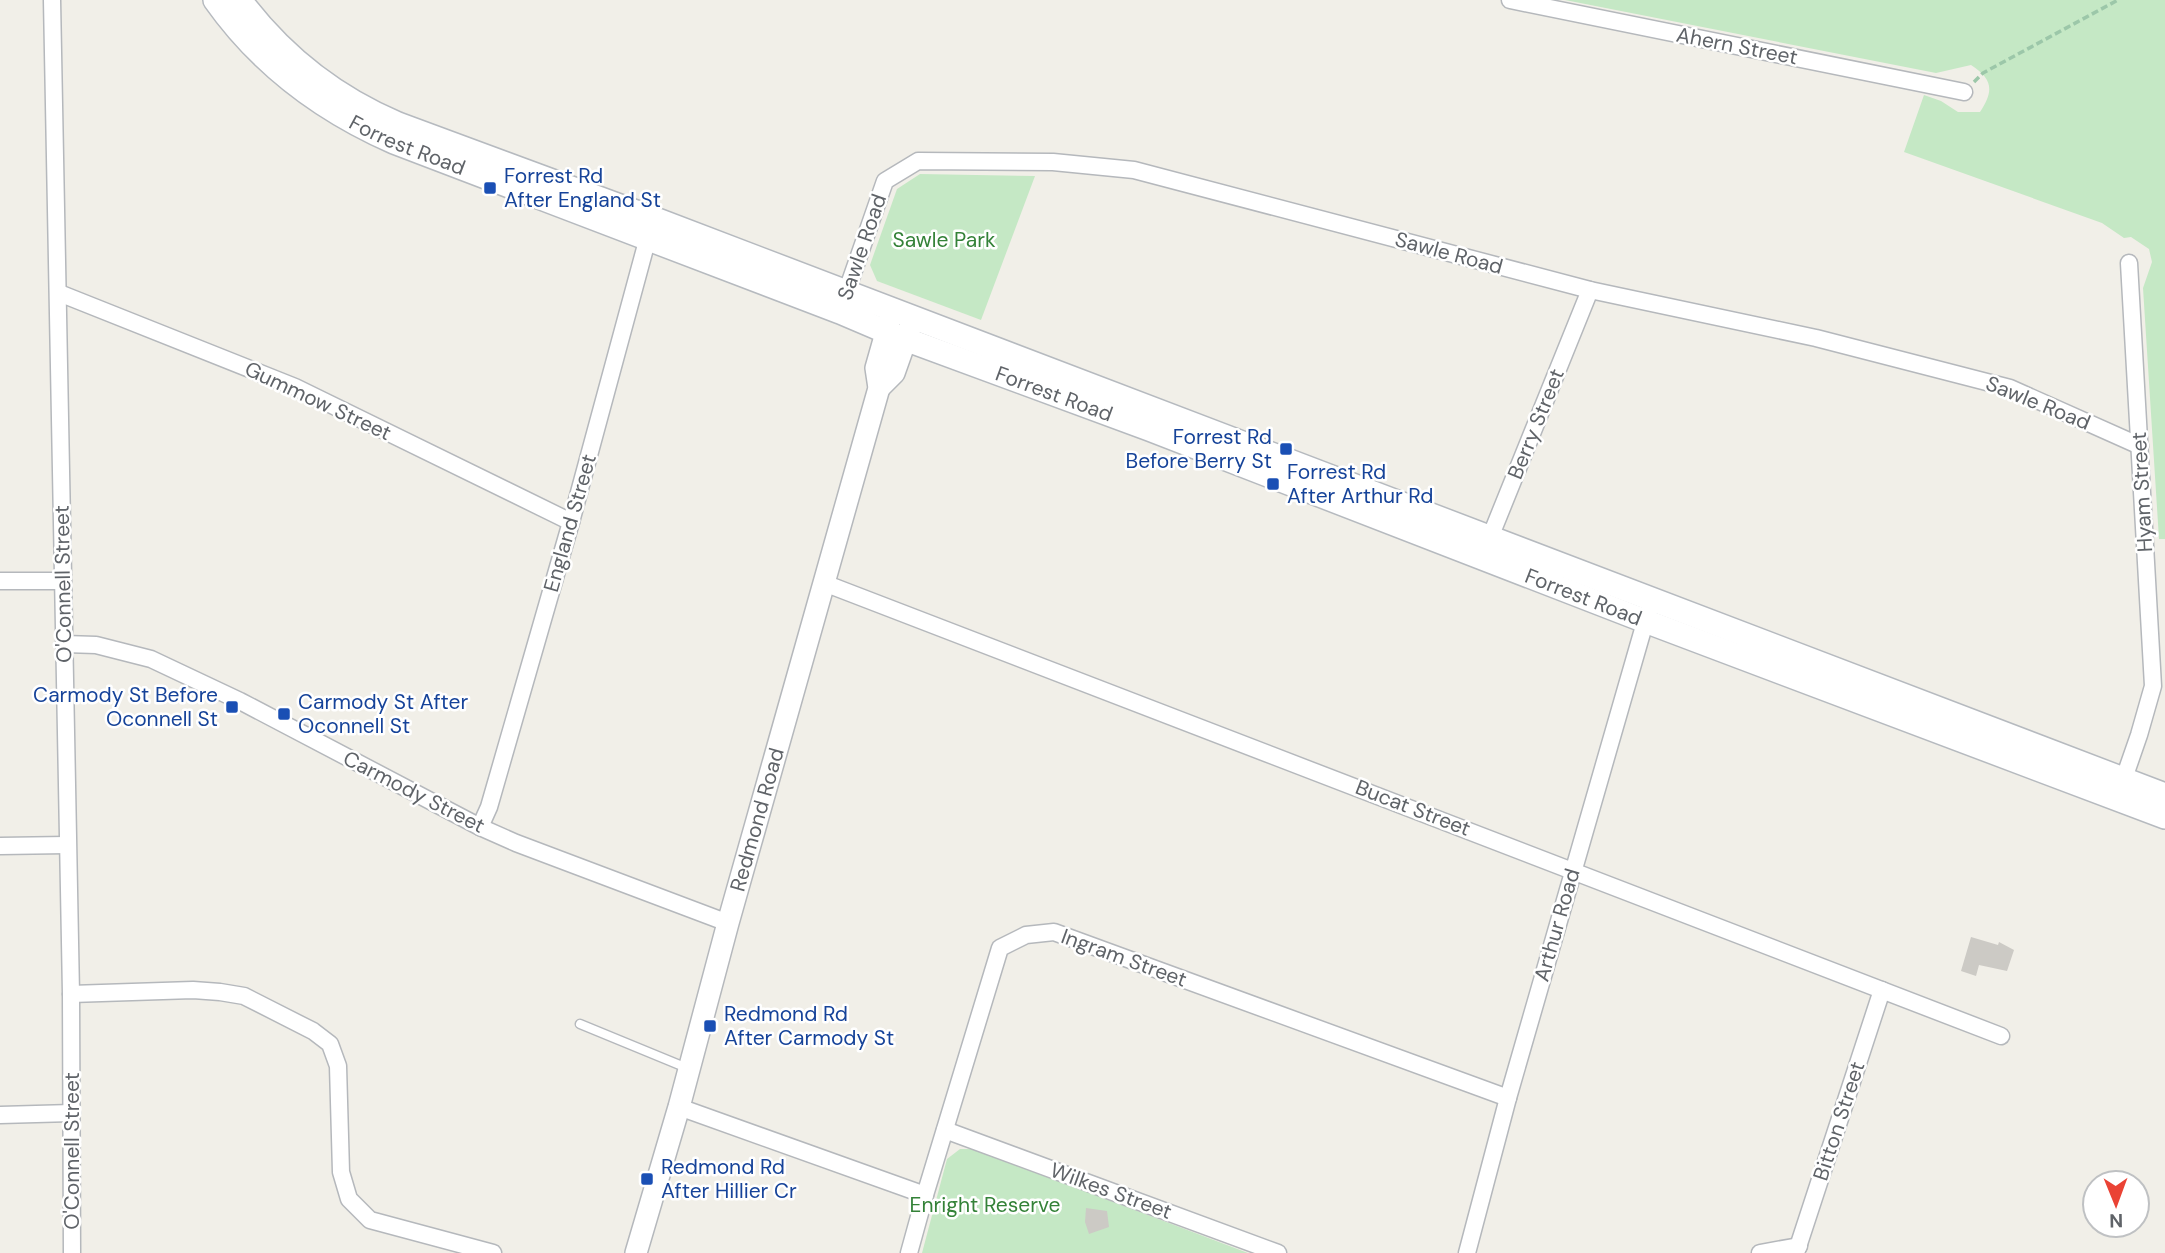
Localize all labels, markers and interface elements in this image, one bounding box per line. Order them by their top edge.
street label: Ahern Street [1674,21,1800,71]
street label: Forrest Road [344,108,469,182]
place label: Forrest Rd After England St [504,162,661,214]
marker: Forrest Rd After England St [482,180,498,196]
street label: Sawle Road [831,190,893,304]
street label: Sawle Road [1392,225,1506,281]
park label: Sawle Park [892,226,996,254]
street label: Gummow Street [240,355,396,447]
street label: Forrest Road [991,360,1117,428]
street label: Berry Street [1501,365,1571,483]
street label: Sawle Road [1982,369,2094,437]
place label: Forrest Rd Before Berry St [1126,423,1272,475]
street label: Hyam Street [2125,431,2159,553]
marker: Forrest Rd Before Berry St [1278,441,1294,457]
street label: England Street [537,451,603,595]
place label: Forrest Rd After Arthur Rd [1287,458,1433,510]
marker: Forrest Rd After Arthur Rd [1265,476,1281,492]
street label: O'Connell Street [48,505,78,663]
street label: Forrest Road [1521,562,1646,632]
place label: Carmody St Before Oconnell St [33,681,218,733]
place label: Carmody St After Oconnell St [298,688,468,740]
marker: Carmody St Before Oconnell St [224,699,240,715]
marker: Carmody St After Oconnell St [276,706,292,722]
street label: Carmody Street [338,744,490,840]
street label: Redmond Road [724,745,791,895]
street label: Bucat Street [1351,773,1475,843]
street label: Arthur Road [1528,865,1586,985]
street label: Ingram Street [1057,922,1191,994]
place label: Redmond Rd After Carmody St [724,1000,894,1052]
marker: Redmond Rd After Carmody St [702,1018,718,1034]
street label: Bitton Street [1807,1058,1871,1184]
street label: O'Connell Street [58,1072,86,1230]
place label: Redmond Rd After Hillier Cr [661,1153,797,1205]
street label: Wilkes Street [1046,1156,1176,1226]
north arrow [2081,1169,2151,1239]
marker: Redmond Rd After Hillier Cr [639,1171,655,1187]
park label: Enright Reserve [910,1191,1060,1219]
text: N [2109,1208,2123,1233]

